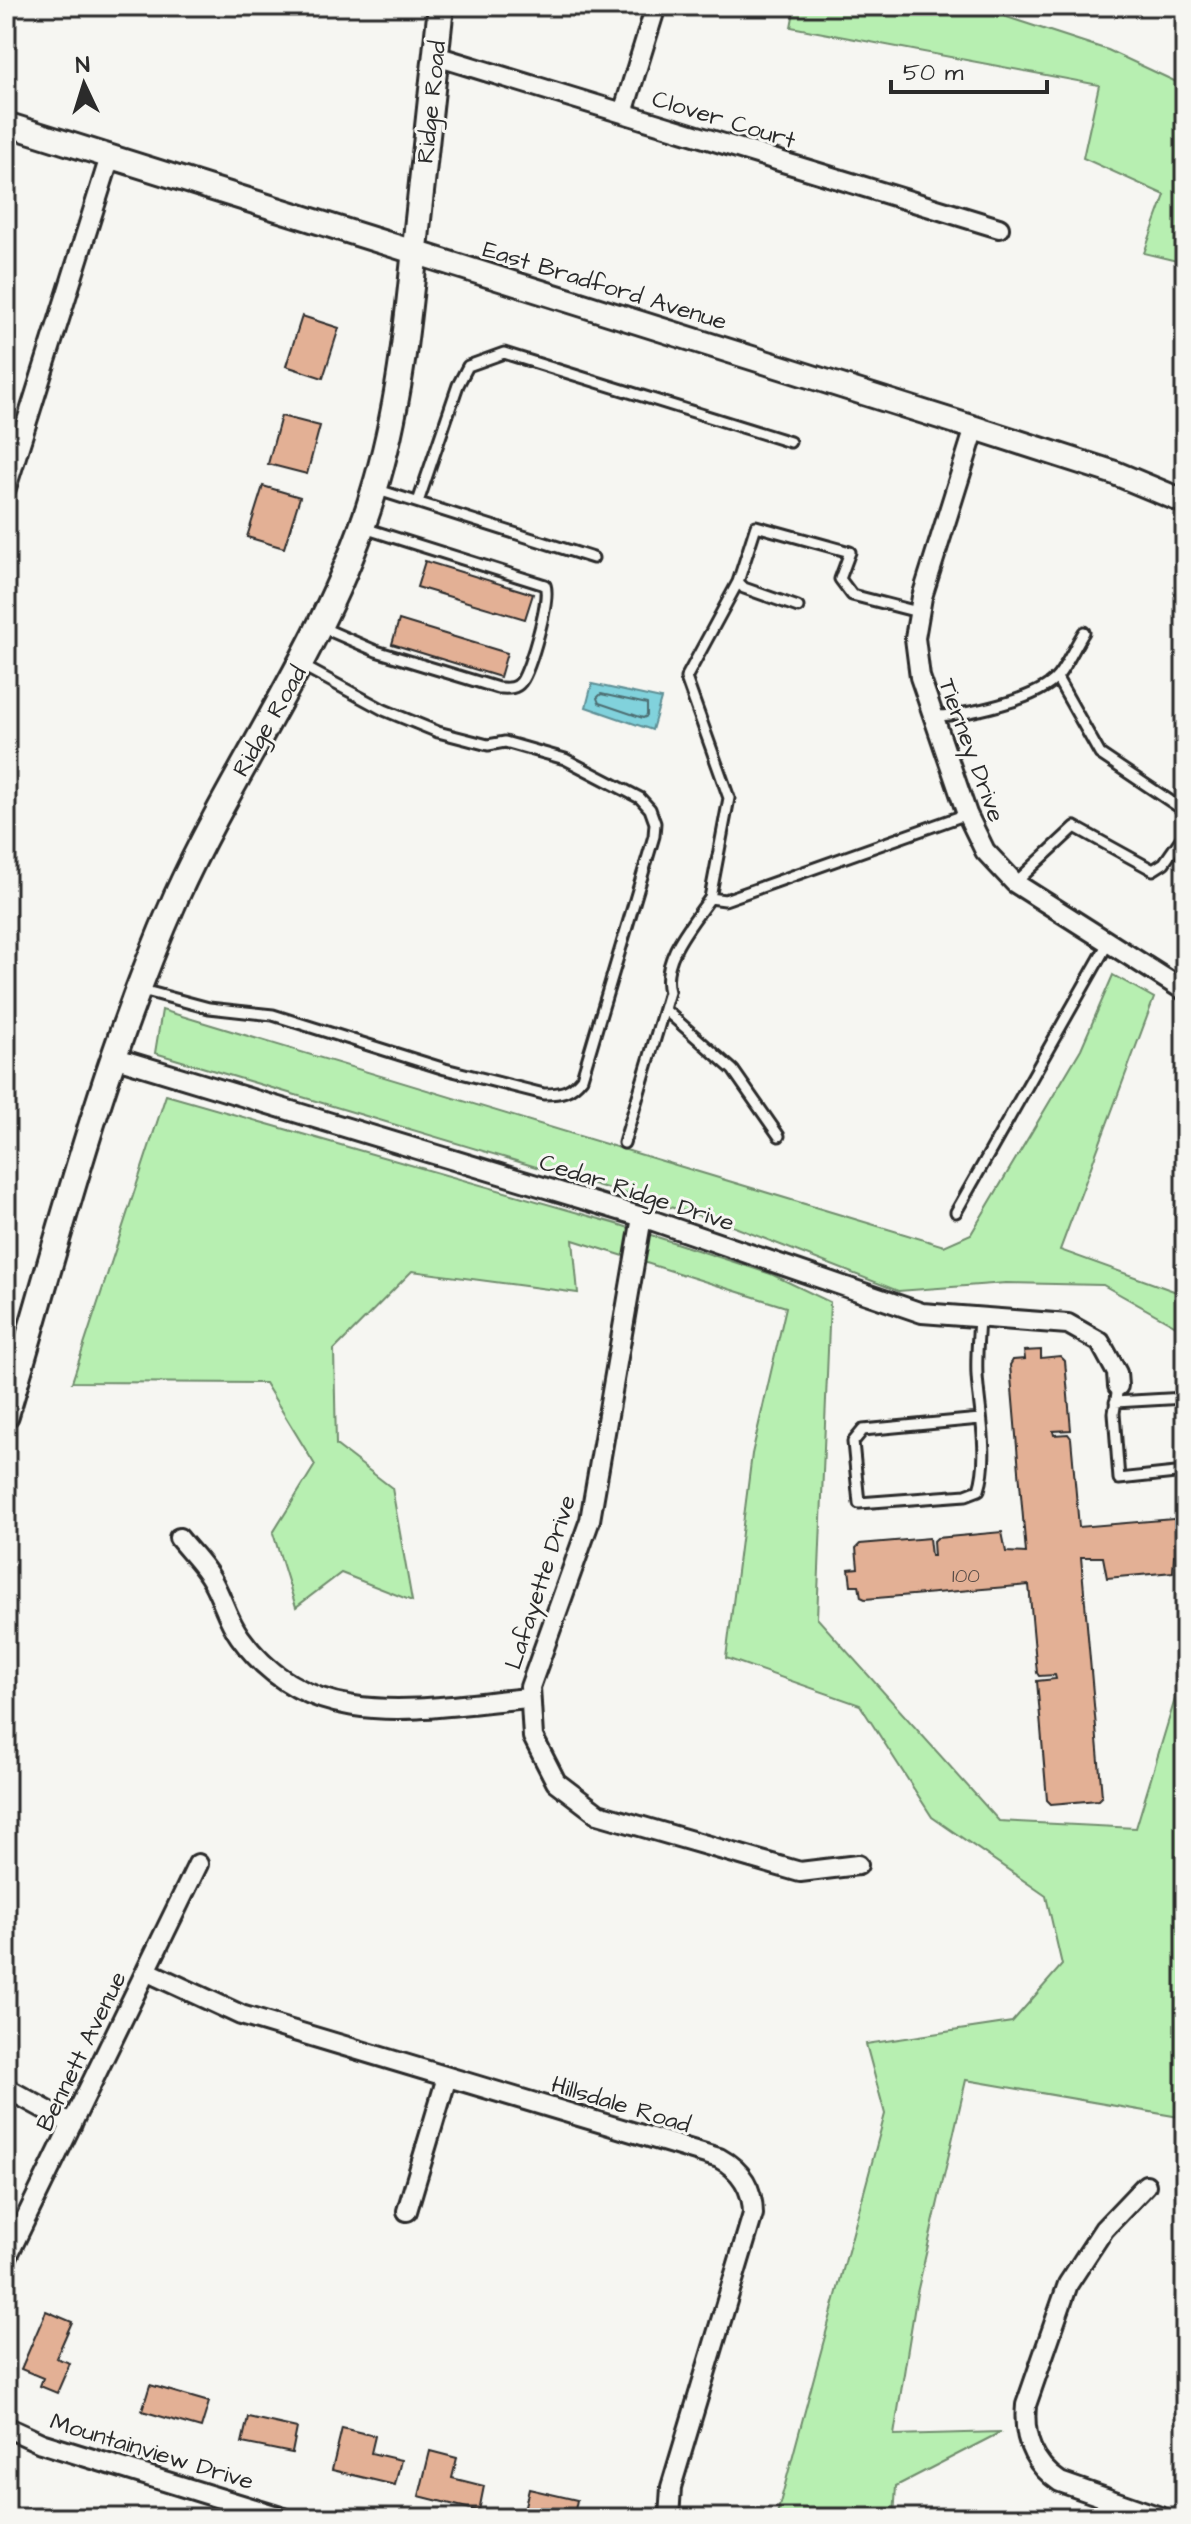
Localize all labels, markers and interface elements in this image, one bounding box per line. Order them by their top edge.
street label: Ridge Road [409,39,456,165]
north arrow [44,44,124,124]
scale bar [891,44,1047,94]
text: N [75,50,91,81]
text: 50 m [903,56,964,90]
street label: Clover Court [648,82,800,158]
street label: East Bradford Avenue [479,233,731,339]
street label: Ridge Road [224,660,316,784]
street label: Tierney Drive [928,674,1013,827]
street label: Cedar Ridge Drive [534,1145,739,1241]
street label: Lafayette Drive [497,1491,586,1674]
house number: 100 [952,1562,980,1590]
street label: Bennett Avenue [28,1966,135,2137]
street label: Hillsdale Road [547,2068,694,2142]
street label: Mountainview Drive [46,2405,258,2499]

